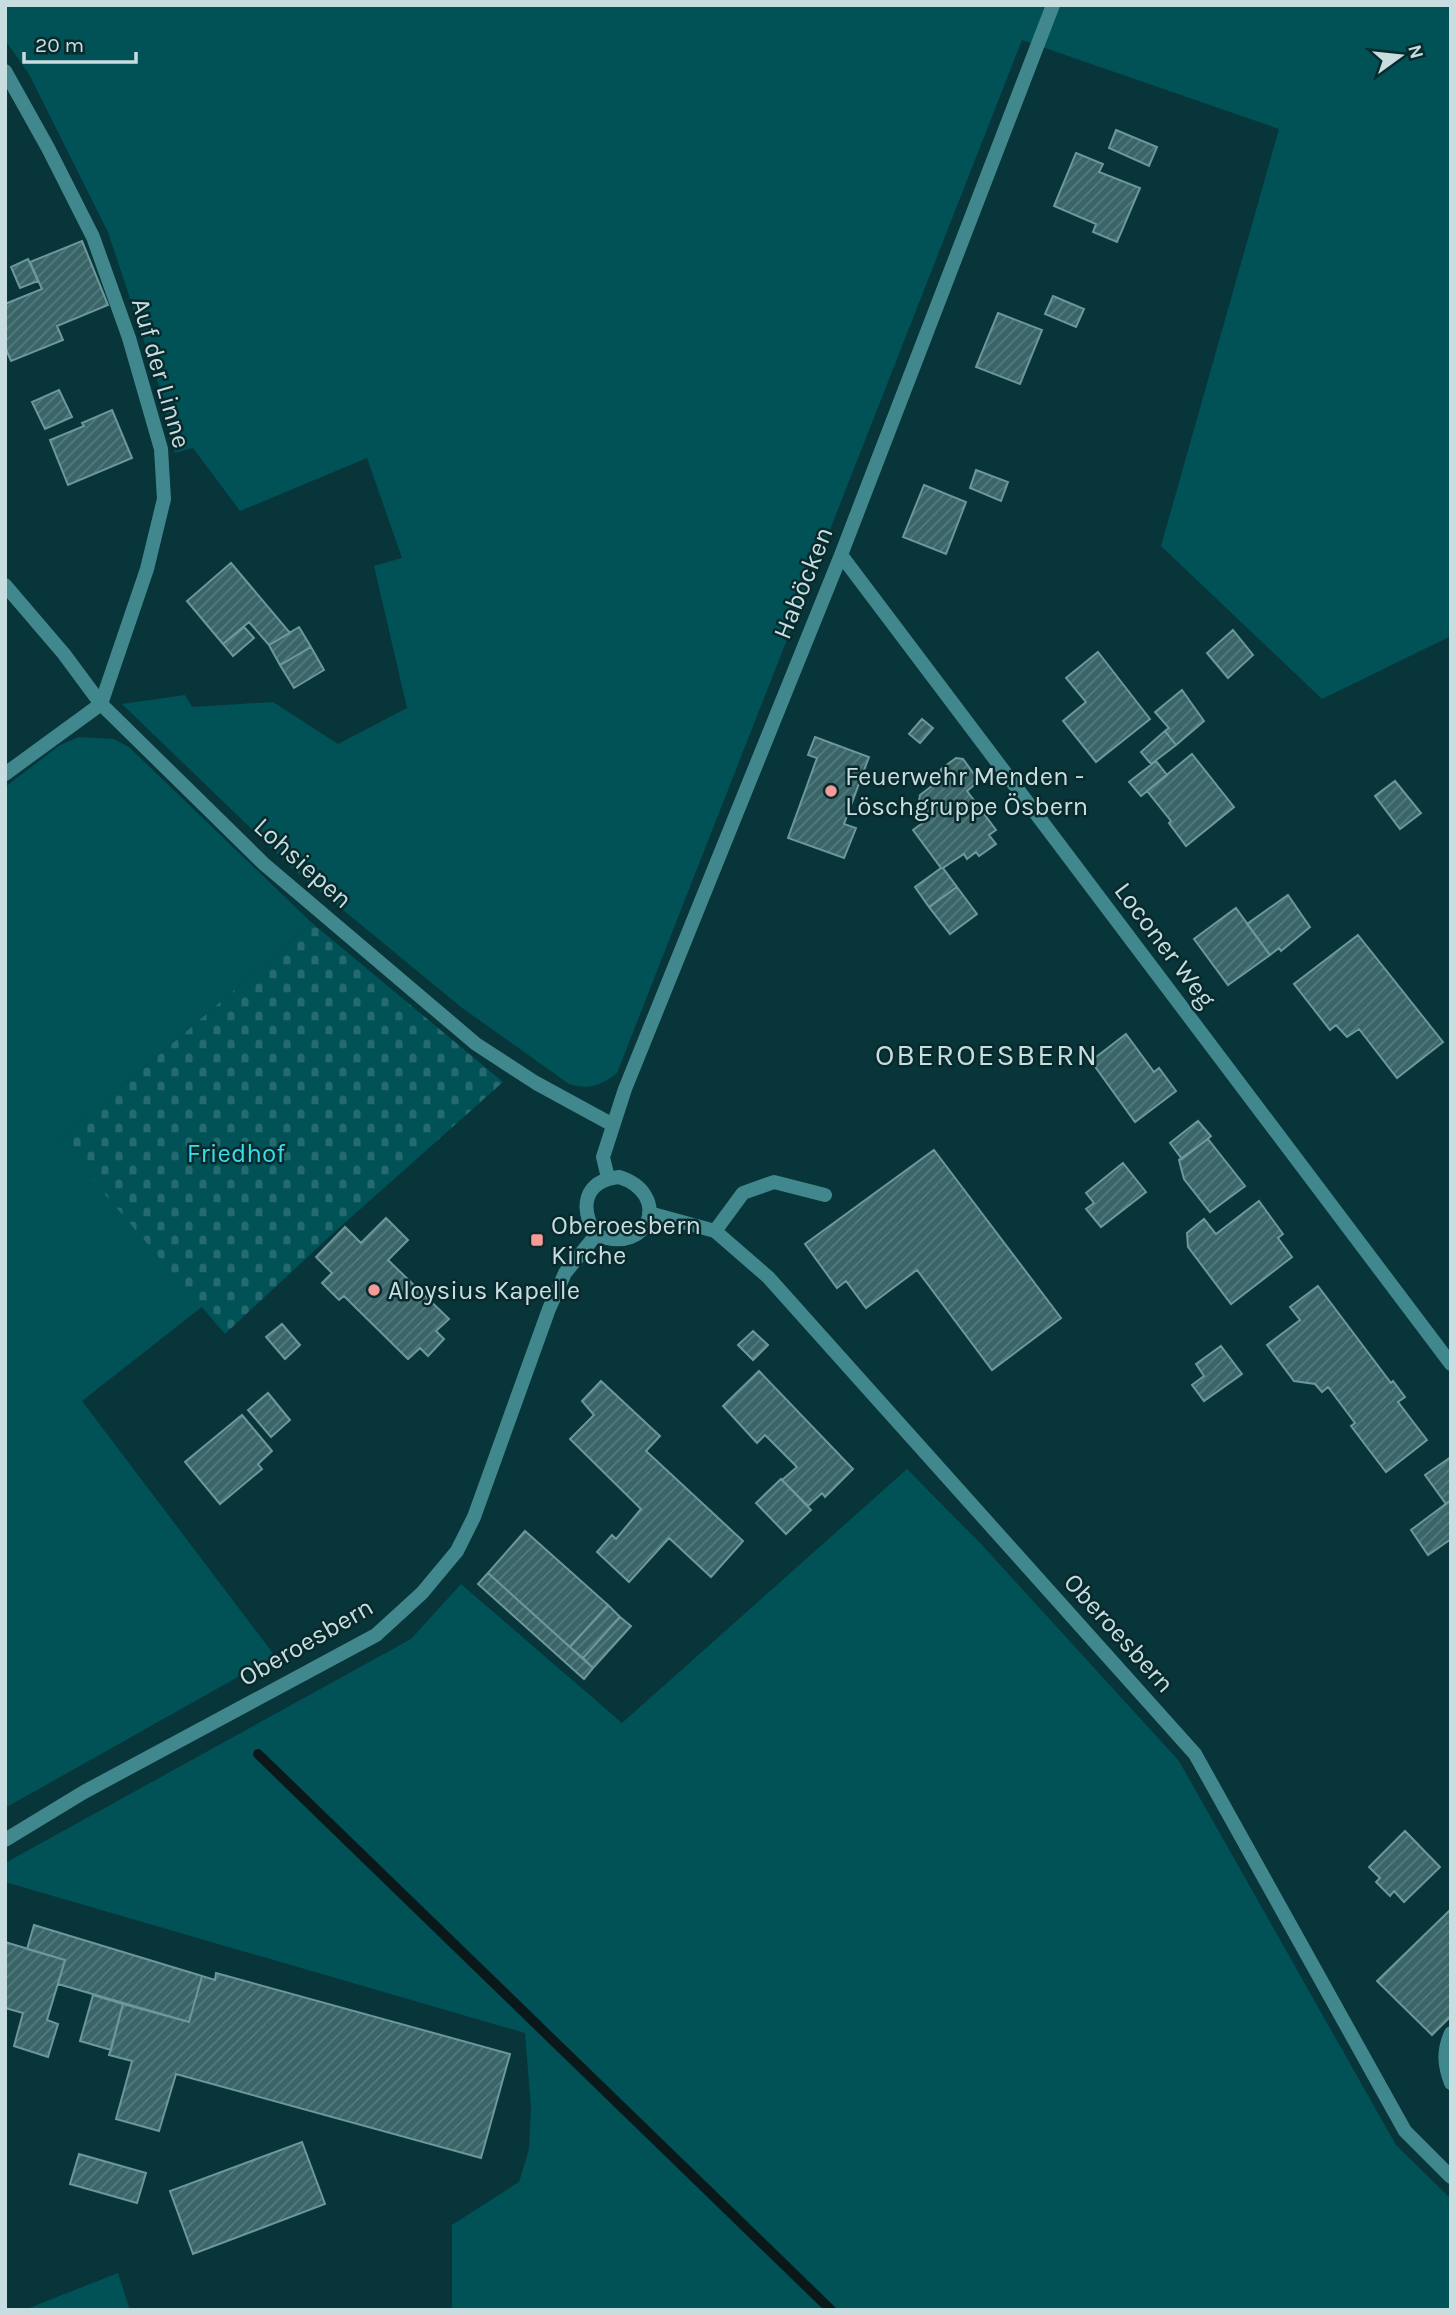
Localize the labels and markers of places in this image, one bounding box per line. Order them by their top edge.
place label: Feuerwehr Menden - Löschgruppe Ösbern [845,761,1088,822]
marker: Feuerwehr Menden - Löschgruppe Ösbern [823,783,839,799]
place label: Oberoesbern Kirche [551,1210,701,1271]
marker: Oberoesbern Kirche [529,1232,545,1248]
place label: Aloysius Kapelle [388,1275,580,1306]
marker: Aloysius Kapelle [366,1282,382,1298]

